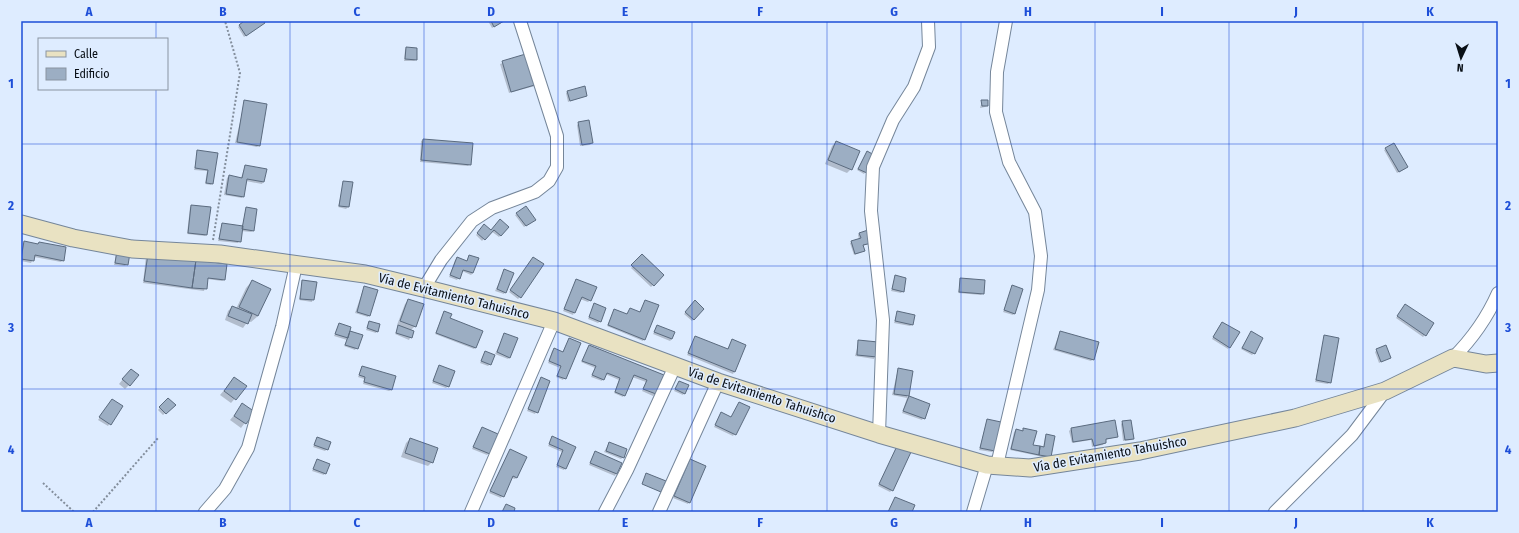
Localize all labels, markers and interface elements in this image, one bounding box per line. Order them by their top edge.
text: A [84,4,93,19]
text: B [219,4,227,19]
text: C [354,4,361,19]
text: D [487,4,495,19]
text: E [622,4,628,19]
text: F [757,4,763,19]
text: G [890,4,898,19]
text: H [1024,4,1032,19]
text: I [1160,4,1164,19]
text: J [1293,4,1298,19]
text: K [1426,4,1434,19]
legend [38,38,168,90]
north arrow [1441,38,1481,78]
text: Calle [74,47,98,61]
text: N [1457,61,1464,74]
text: Edificio [74,67,110,81]
text: 1 [8,76,14,91]
text: 1 [1505,76,1511,91]
text: 2 [7,198,14,213]
text: 2 [1504,198,1511,213]
street label: Vía de Evitamiento Tahuishco [377,270,531,322]
text: 3 [7,320,14,335]
text: 3 [1504,320,1511,335]
street label: Vía de Evitamiento Tahuishco [686,364,838,426]
street label: Vía de Evitamiento Tahuishco [1032,433,1188,475]
text: 4 [8,442,15,457]
text: 4 [1505,442,1512,457]
text: A [84,515,93,530]
text: B [219,515,227,530]
text: C [354,515,361,530]
text: D [487,515,495,530]
text: E [622,515,628,530]
text: F [757,515,763,530]
text: G [890,515,898,530]
text: H [1024,515,1032,530]
text: I [1160,515,1164,530]
text: J [1293,515,1298,530]
text: K [1426,515,1434,530]

